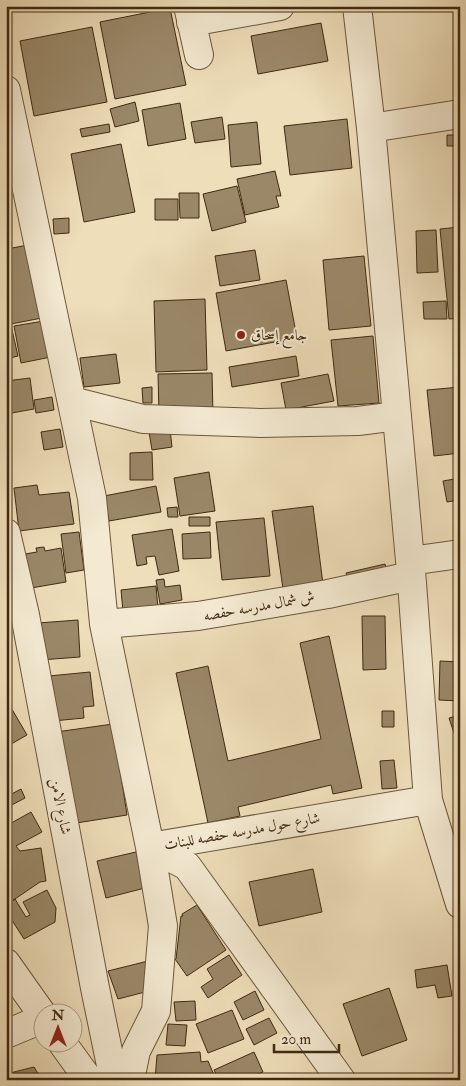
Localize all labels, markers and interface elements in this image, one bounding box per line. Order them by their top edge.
place label: جامع إسحاق [251,326,307,349]
marker: جامع إسحاق [235,329,247,341]
street label: ش شمال مدرسه حفصه [202,587,316,626]
street label: شارع الامن [43,776,75,837]
street label: شارع حول مدرسه حفصه للبنات [163,808,322,858]
north arrow [32,1004,82,1054]
text: N [51,1007,65,1024]
scale bar [274,1021,338,1053]
text: 20 m [281,1030,311,1049]

